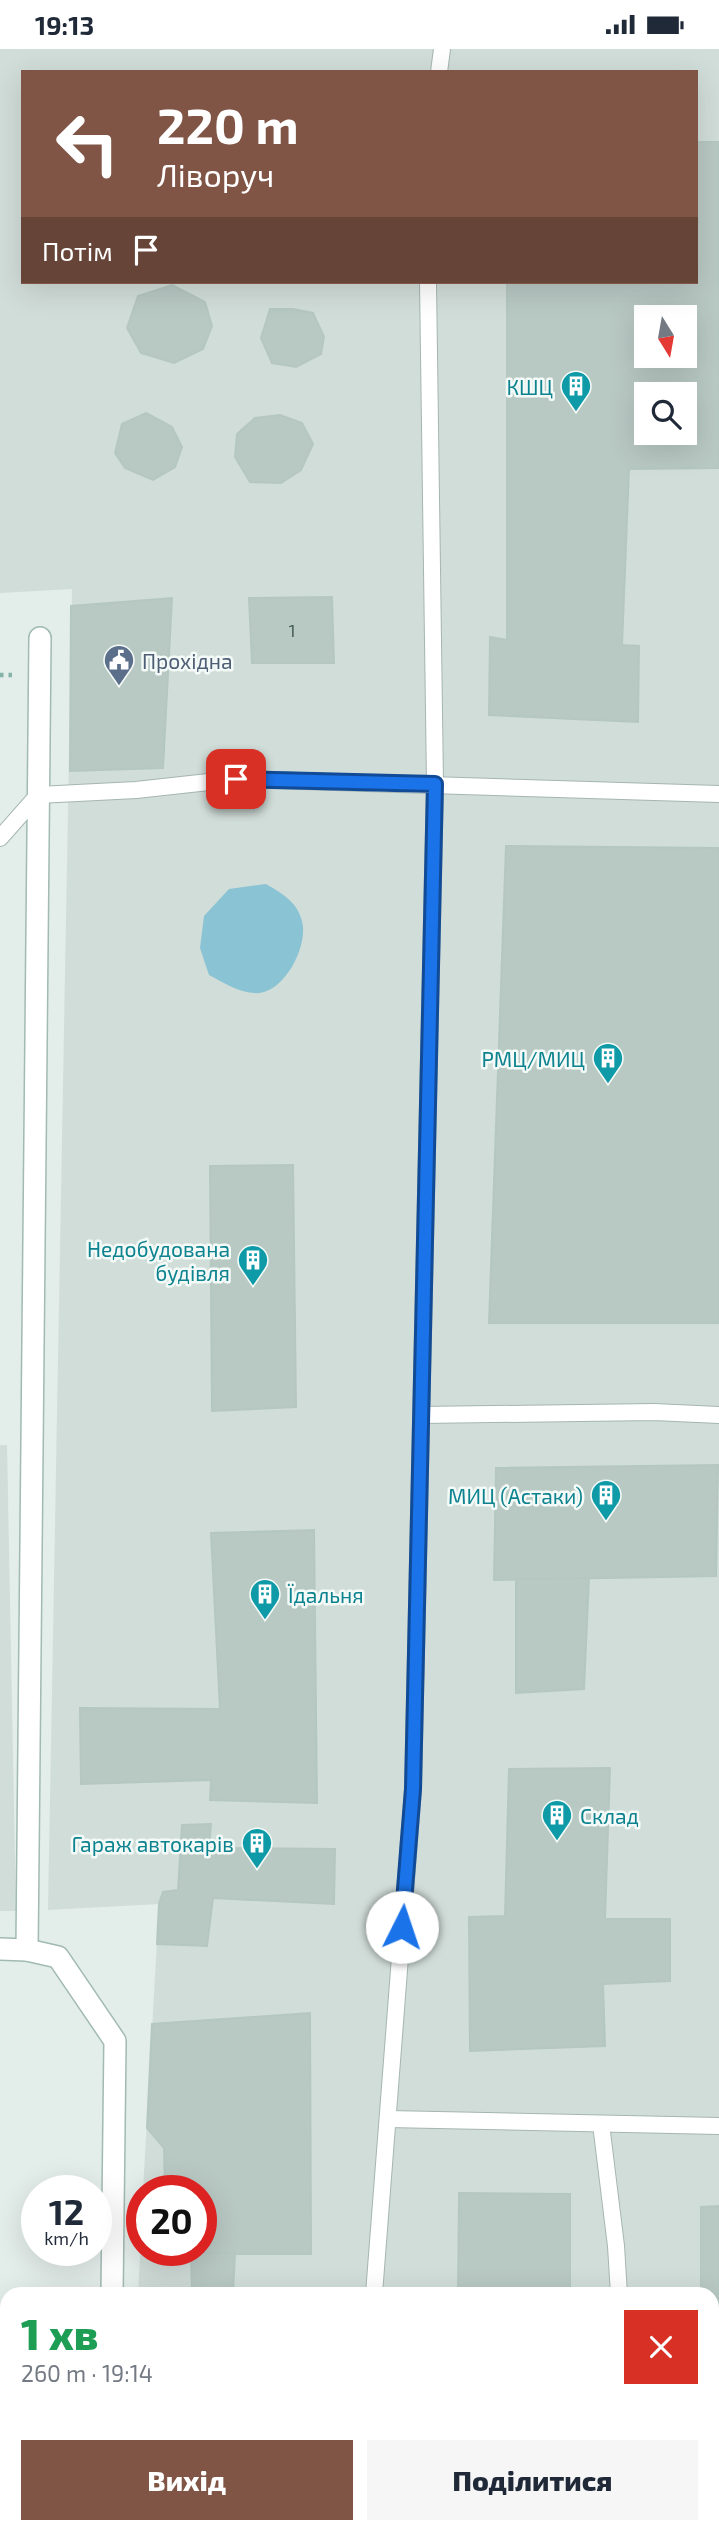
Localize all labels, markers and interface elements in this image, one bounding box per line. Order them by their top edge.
text: 19:13 [35,9,94,40]
text: 220 m [157,95,299,154]
icon: left [42,98,133,189]
text: Ліворуч [157,155,274,193]
icon: arrive [127,231,165,269]
text: Потім [42,235,113,266]
north arrow [634,305,696,367]
map controls [634,305,697,445]
building icon: КШЦ [559,369,593,413]
place label: КШЦ [506,374,553,399]
button: search [634,382,697,445]
house number: 1 [288,619,296,641]
public building icon: Прохідна [102,643,136,687]
place label: Прохідна [142,648,233,673]
pin [206,749,266,809]
icon: arrive [217,760,255,798]
building icon: РМЦ/МИЦ [591,1041,625,1085]
place label: РМЦ/МИЦ [481,1046,585,1071]
place label: Недобудована будівля [87,1236,230,1286]
building icon: Недобудована будівля [236,1243,270,1287]
building icon: МИЦ (Астаки) [589,1478,623,1522]
place label: МИЦ (Астаки) [448,1483,583,1508]
building icon: Їдальня [248,1577,282,1621]
place label: Їдальня [288,1582,364,1607]
building icon: Склад [540,1798,574,1842]
place label: Склад [580,1803,639,1828]
building icon: Гараж автокарів [240,1826,274,1870]
place label: Гараж автокарів [72,1831,234,1856]
position arrow [365,1890,439,1964]
speed limit sign: 20 [126,2175,217,2266]
text: 12 [49,2190,84,2232]
text: km/h [44,2227,89,2249]
text: 1 хв [21,2308,98,2358]
button: close [624,2310,698,2384]
text: 260 m · 19:14 [21,2359,153,2387]
button: Вихід [21,2440,353,2520]
button: Поділитися [367,2440,698,2520]

